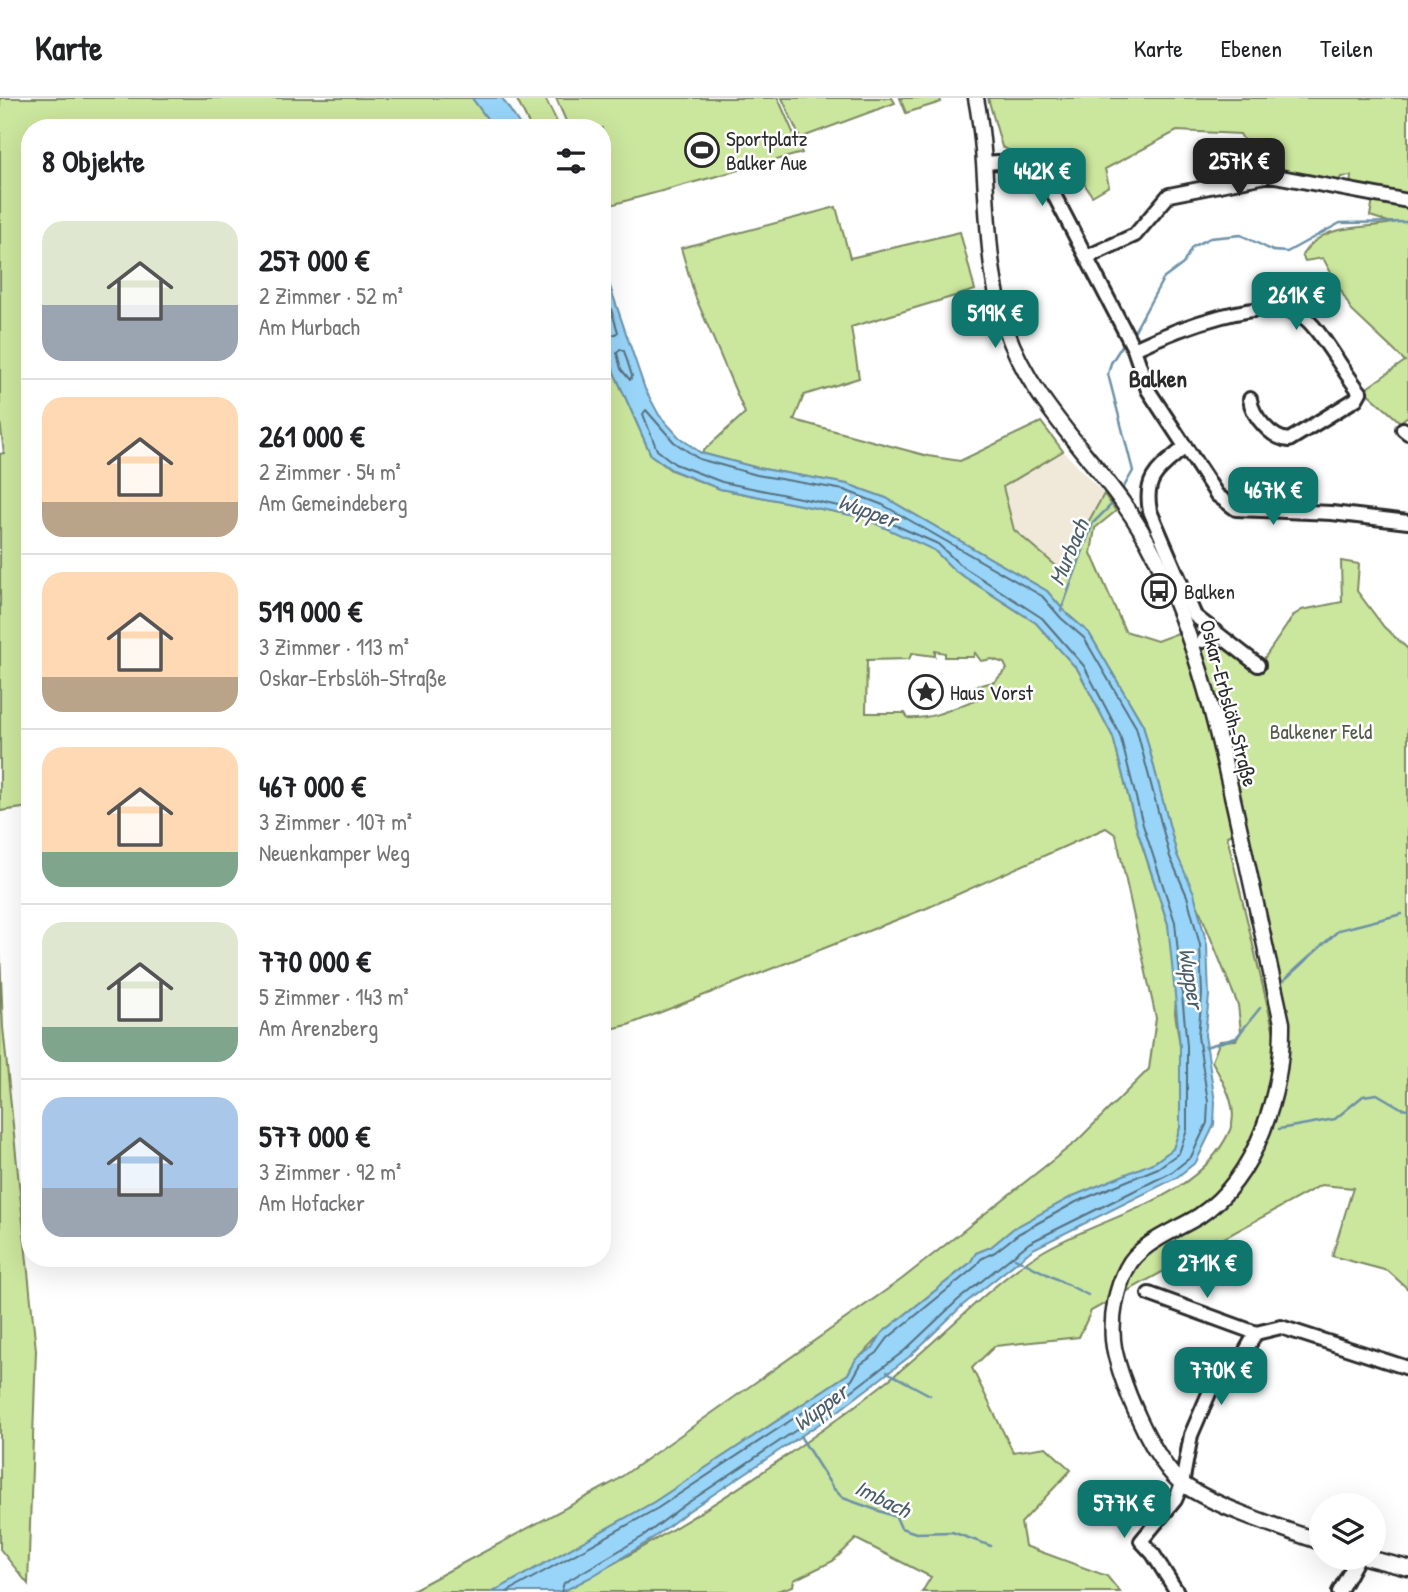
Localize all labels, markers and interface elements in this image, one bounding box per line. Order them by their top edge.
text: Karte [35,26,102,70]
text: Karte [1134,32,1183,64]
text: Ebenen [1221,32,1282,64]
text: Teilen [1320,32,1373,64]
place label: Sportplatz Balker Aue [726,124,807,177]
sports icon: Sportplatz Balker Aue [683,131,721,169]
pin: 257K € [1182,139,1296,198]
text: 8 Objekte [42,141,145,181]
icon: filters [552,142,590,180]
text: 257K € [1209,145,1269,176]
pin: 442K € [985,148,1099,208]
text: 442K € [1014,155,1070,186]
text: 257 000 € [259,240,369,280]
icon: home [98,249,182,333]
pin: 261K € [1239,272,1353,332]
text: 261K € [1268,279,1324,310]
text: 2 Zimmer · 52 m² [259,280,403,311]
pin: 519K € [938,290,1052,350]
text: 519K € [968,297,1022,328]
text: Am Murbach [259,311,360,342]
district label: Balken [1129,362,1187,394]
text: 261 000 € [259,416,364,456]
icon: home [98,425,182,509]
text: 2 Zimmer · 54 m² [259,456,401,487]
pin: 467K € [1216,468,1330,527]
text: 467K € [1244,474,1302,505]
water label: Wupper [834,485,905,537]
text: Am Gemeindeberg [259,487,408,518]
water label: Murbach [1040,513,1096,590]
bus stop icon: Balken [1140,572,1178,610]
place label: Balken [1184,577,1235,606]
text: 519 000 € [259,591,362,631]
icon: home [98,600,182,684]
street label: Oskar-Erbslöh-Straße [1193,616,1265,790]
text: 3 Zimmer · 113 m² [259,631,409,662]
text: Oskar-Erbslöh-Straße [259,662,447,693]
place icon: Haus Vorst [907,673,945,711]
place label: Haus Vorst [950,678,1034,707]
park label: Balkener Feld [1270,717,1372,746]
text: 467 000 € [259,766,366,806]
icon: home [98,775,182,859]
text: 3 Zimmer · 107 m² [259,806,412,837]
text: Neuenkamper Weg [259,837,410,868]
text: 770 000 € [259,941,371,981]
water label: Wupper [1171,945,1213,1014]
icon: home [98,950,182,1034]
text: 5 Zimmer · 143 m² [259,981,409,1012]
text: Am Arenzberg [259,1012,378,1043]
text: 577 000 € [259,1116,370,1156]
icon: home [98,1125,182,1209]
text: 3 Zimmer · 92 m² [259,1156,401,1187]
text: Am Hofacker [259,1187,365,1218]
pin: 271K € [1150,1240,1264,1300]
text: 271K € [1178,1247,1236,1278]
pin: 770K € [1164,1348,1278,1407]
text: 770K € [1190,1354,1252,1385]
water label: Wupper [786,1374,857,1439]
water label: Imbach [850,1471,917,1525]
pin: 577K € [1067,1480,1181,1540]
text: 577K € [1094,1487,1154,1518]
map controls [1309,1493,1386,1570]
button: layers [1309,1493,1386,1570]

